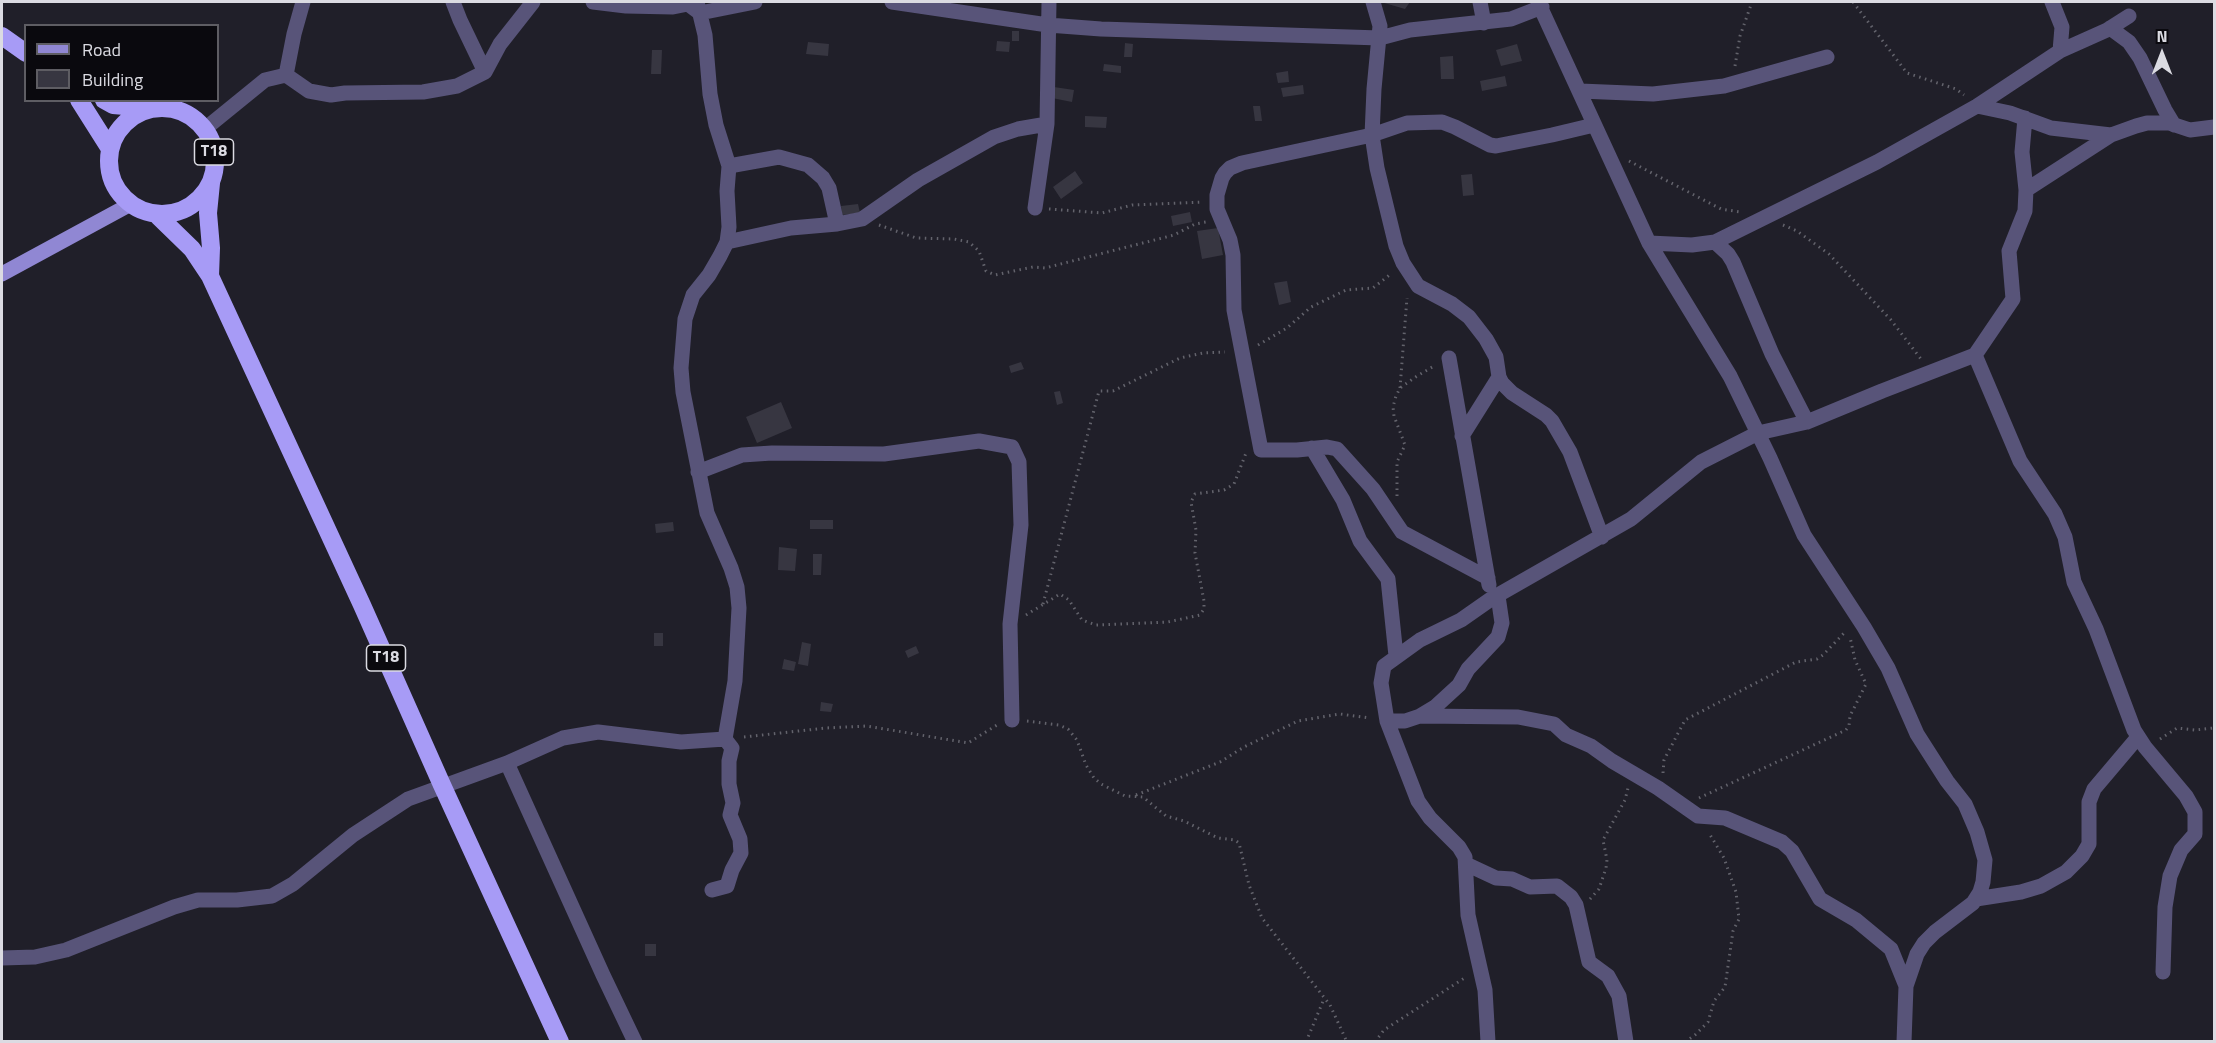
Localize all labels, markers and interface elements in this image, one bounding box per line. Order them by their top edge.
legend [24,24,219,102]
north arrow [2132,24,2192,84]
text: N [2156,24,2168,48]
text: Road [82,36,121,63]
text: Building [82,66,143,93]
road number: T18 [194,139,234,165]
road number: T18 [366,645,406,671]

